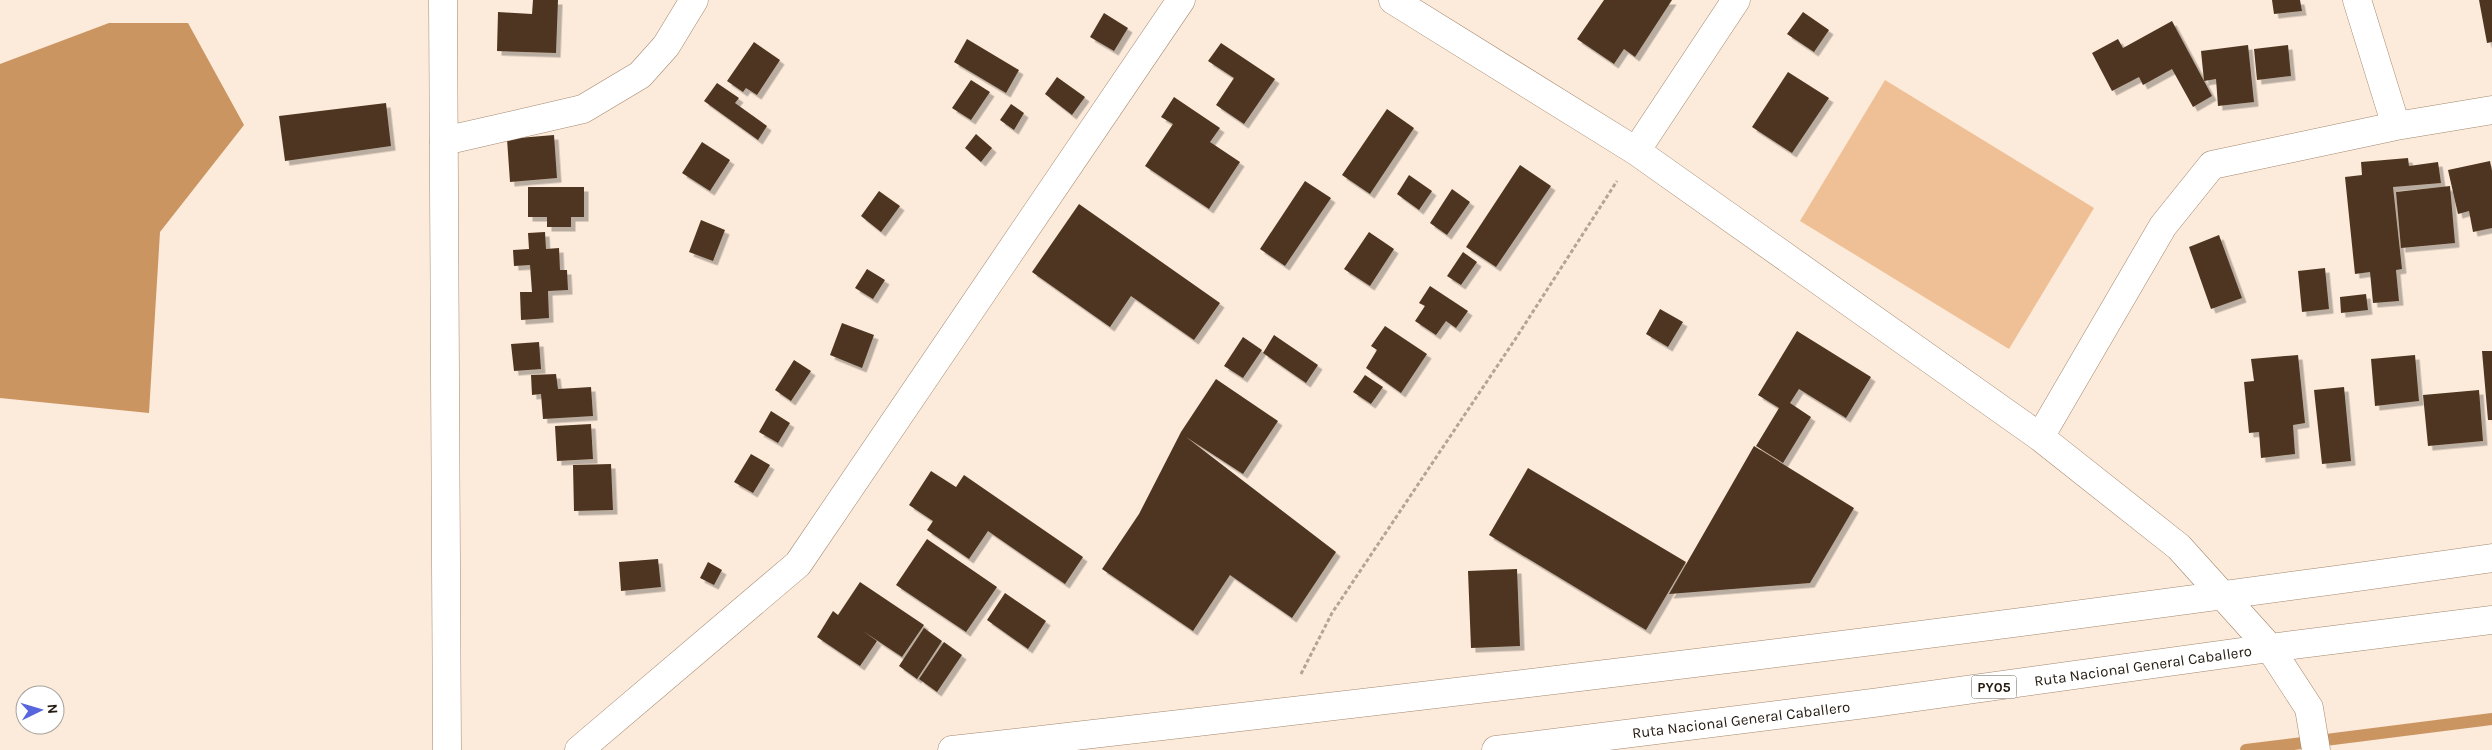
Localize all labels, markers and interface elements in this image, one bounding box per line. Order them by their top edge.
street label: Ruta Nacional General Caballero [2033,642,2253,690]
road number: PY05 [1972,676,2016,699]
north arrow [15,685,65,735]
street label: Ruta Nacional General Caballero [1631,698,1851,742]
text: N [44,703,61,715]

